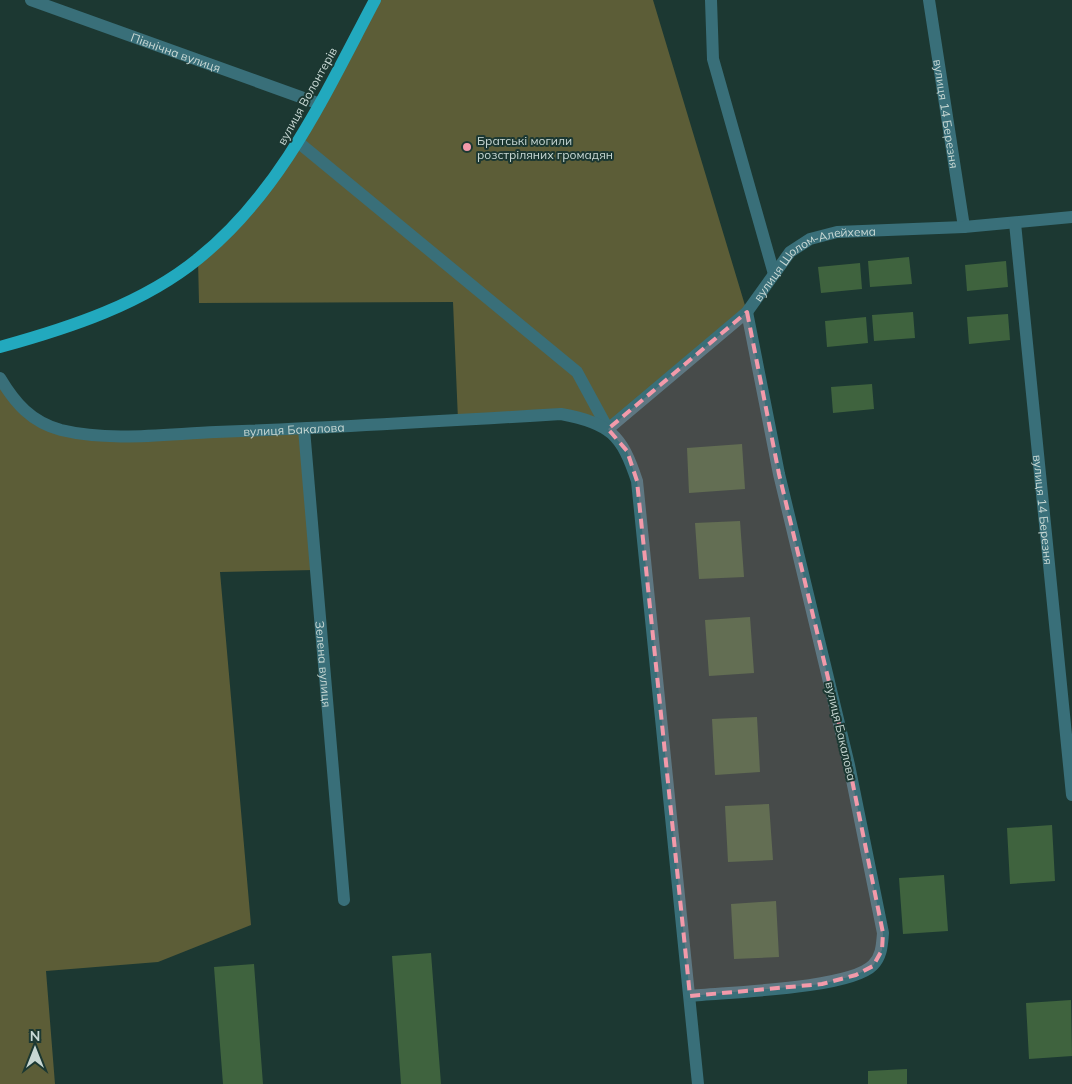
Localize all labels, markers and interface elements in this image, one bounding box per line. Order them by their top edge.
street label: Північна вулиця [129,29,223,75]
street label: вулиця Волонтерів [274,44,340,147]
street label: вулиця 14 Березня [931,58,962,169]
place label: Братські могили розстріляних громадян [477,133,613,162]
marker: Братські могили розстріляних громадян [461,141,473,153]
street label: вулиця Шолом-Алейхема [750,223,876,304]
street label: вулиця Бакалова [243,419,345,438]
street label: вулиця 14 Березня [1031,454,1056,565]
street label: Зелена вулиця [313,620,335,708]
street label: вулиця Бакалова [822,680,860,782]
north arrow [10,1024,60,1074]
text: N [30,1027,40,1045]

